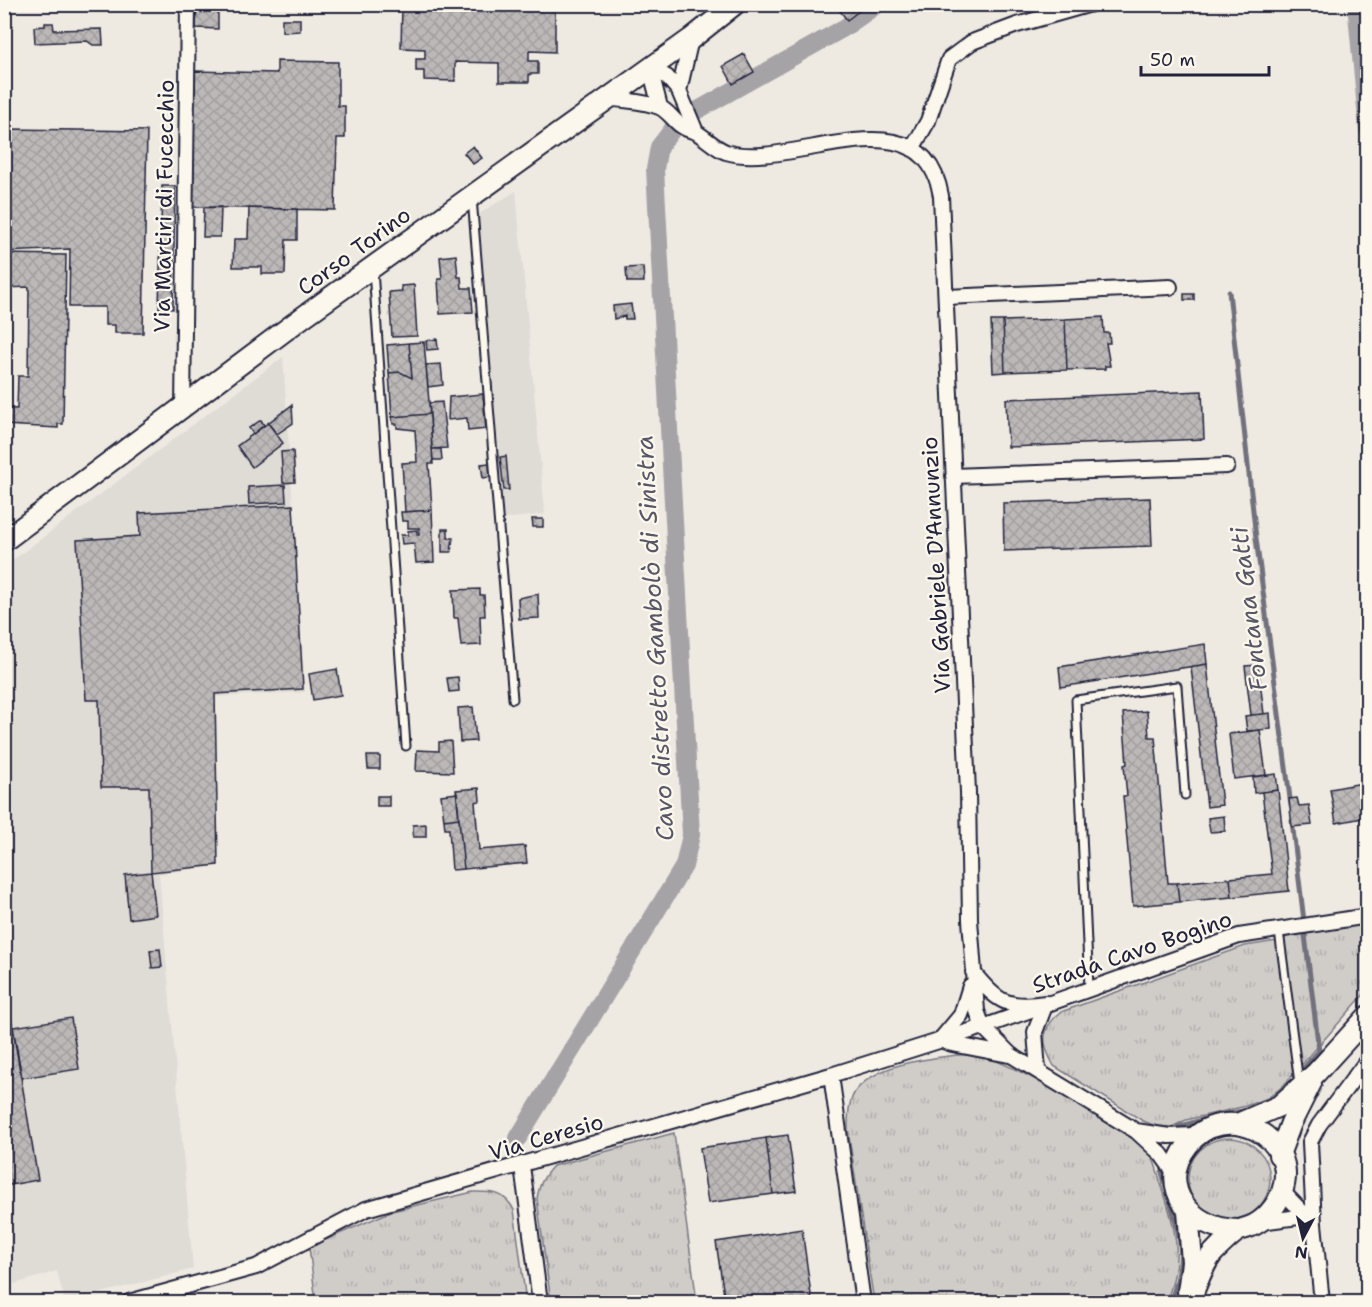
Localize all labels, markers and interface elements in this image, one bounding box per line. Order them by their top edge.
scale bar [1141,39,1268,77]
text: 50 m [1150,48,1195,72]
street label: Via Martiri di Fucecchio [147,79,181,333]
street label: Corso Torino [292,200,416,302]
water label: Cavo distretto Gambolò di Sinistra [628,434,682,842]
street label: Via Gabriele D'Annunzio [915,436,957,694]
water label: Fontana Gatti [1223,524,1275,693]
street label: Strada Cavo Bogino [1028,904,1236,1000]
street label: Via Ceresio [485,1107,607,1167]
north arrow [1273,1208,1333,1268]
text: N [1294,1241,1309,1264]

